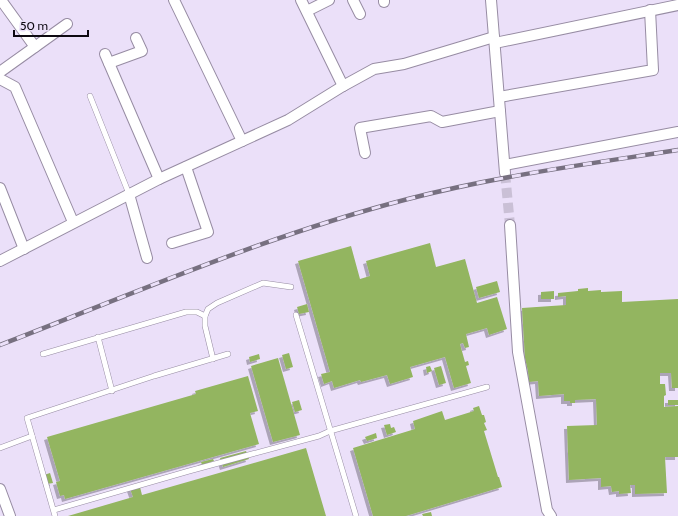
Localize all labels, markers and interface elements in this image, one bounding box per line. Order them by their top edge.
scale bar [14,12,88,38]
text: 50 m [20,18,48,33]

